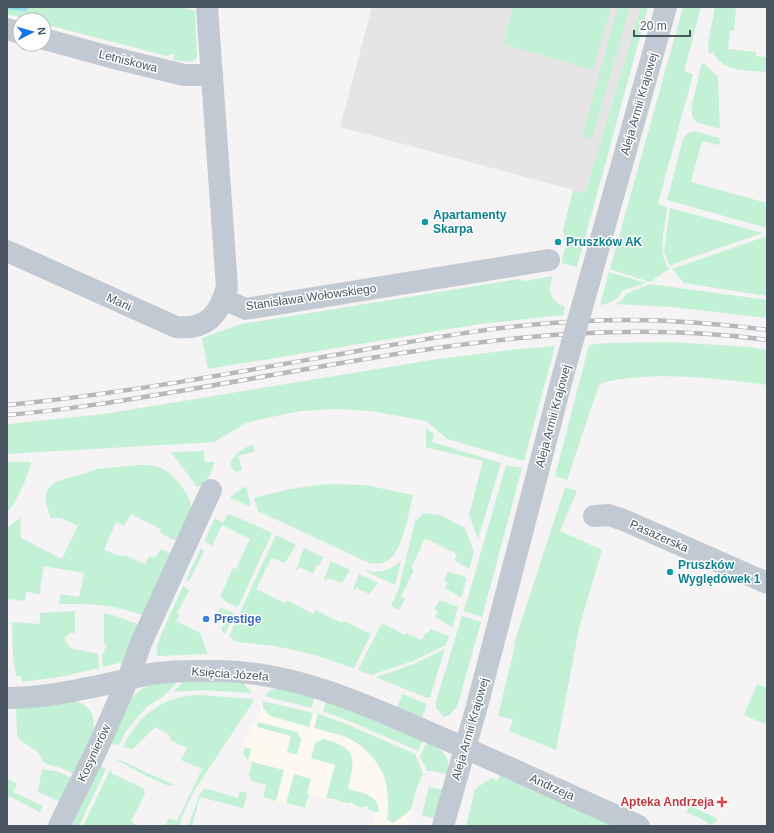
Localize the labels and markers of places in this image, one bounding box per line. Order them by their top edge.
place label: Apartamenty Skarpa [433,208,507,236]
marker: Apartamenty Skarpa [420,217,430,227]
place label: Pruszków AK [566,235,643,249]
marker: Pruszków AK [553,237,563,247]
place label: Pruszków Wyględówek 1 [678,558,761,586]
marker: Pruszków Wyględówek 1 [665,567,675,577]
place label: Prestige [214,612,262,626]
marker: Prestige [201,614,211,624]
place label: Apteka Andrzeja [620,795,714,809]
marker: Apteka Andrzeja [717,797,727,807]

